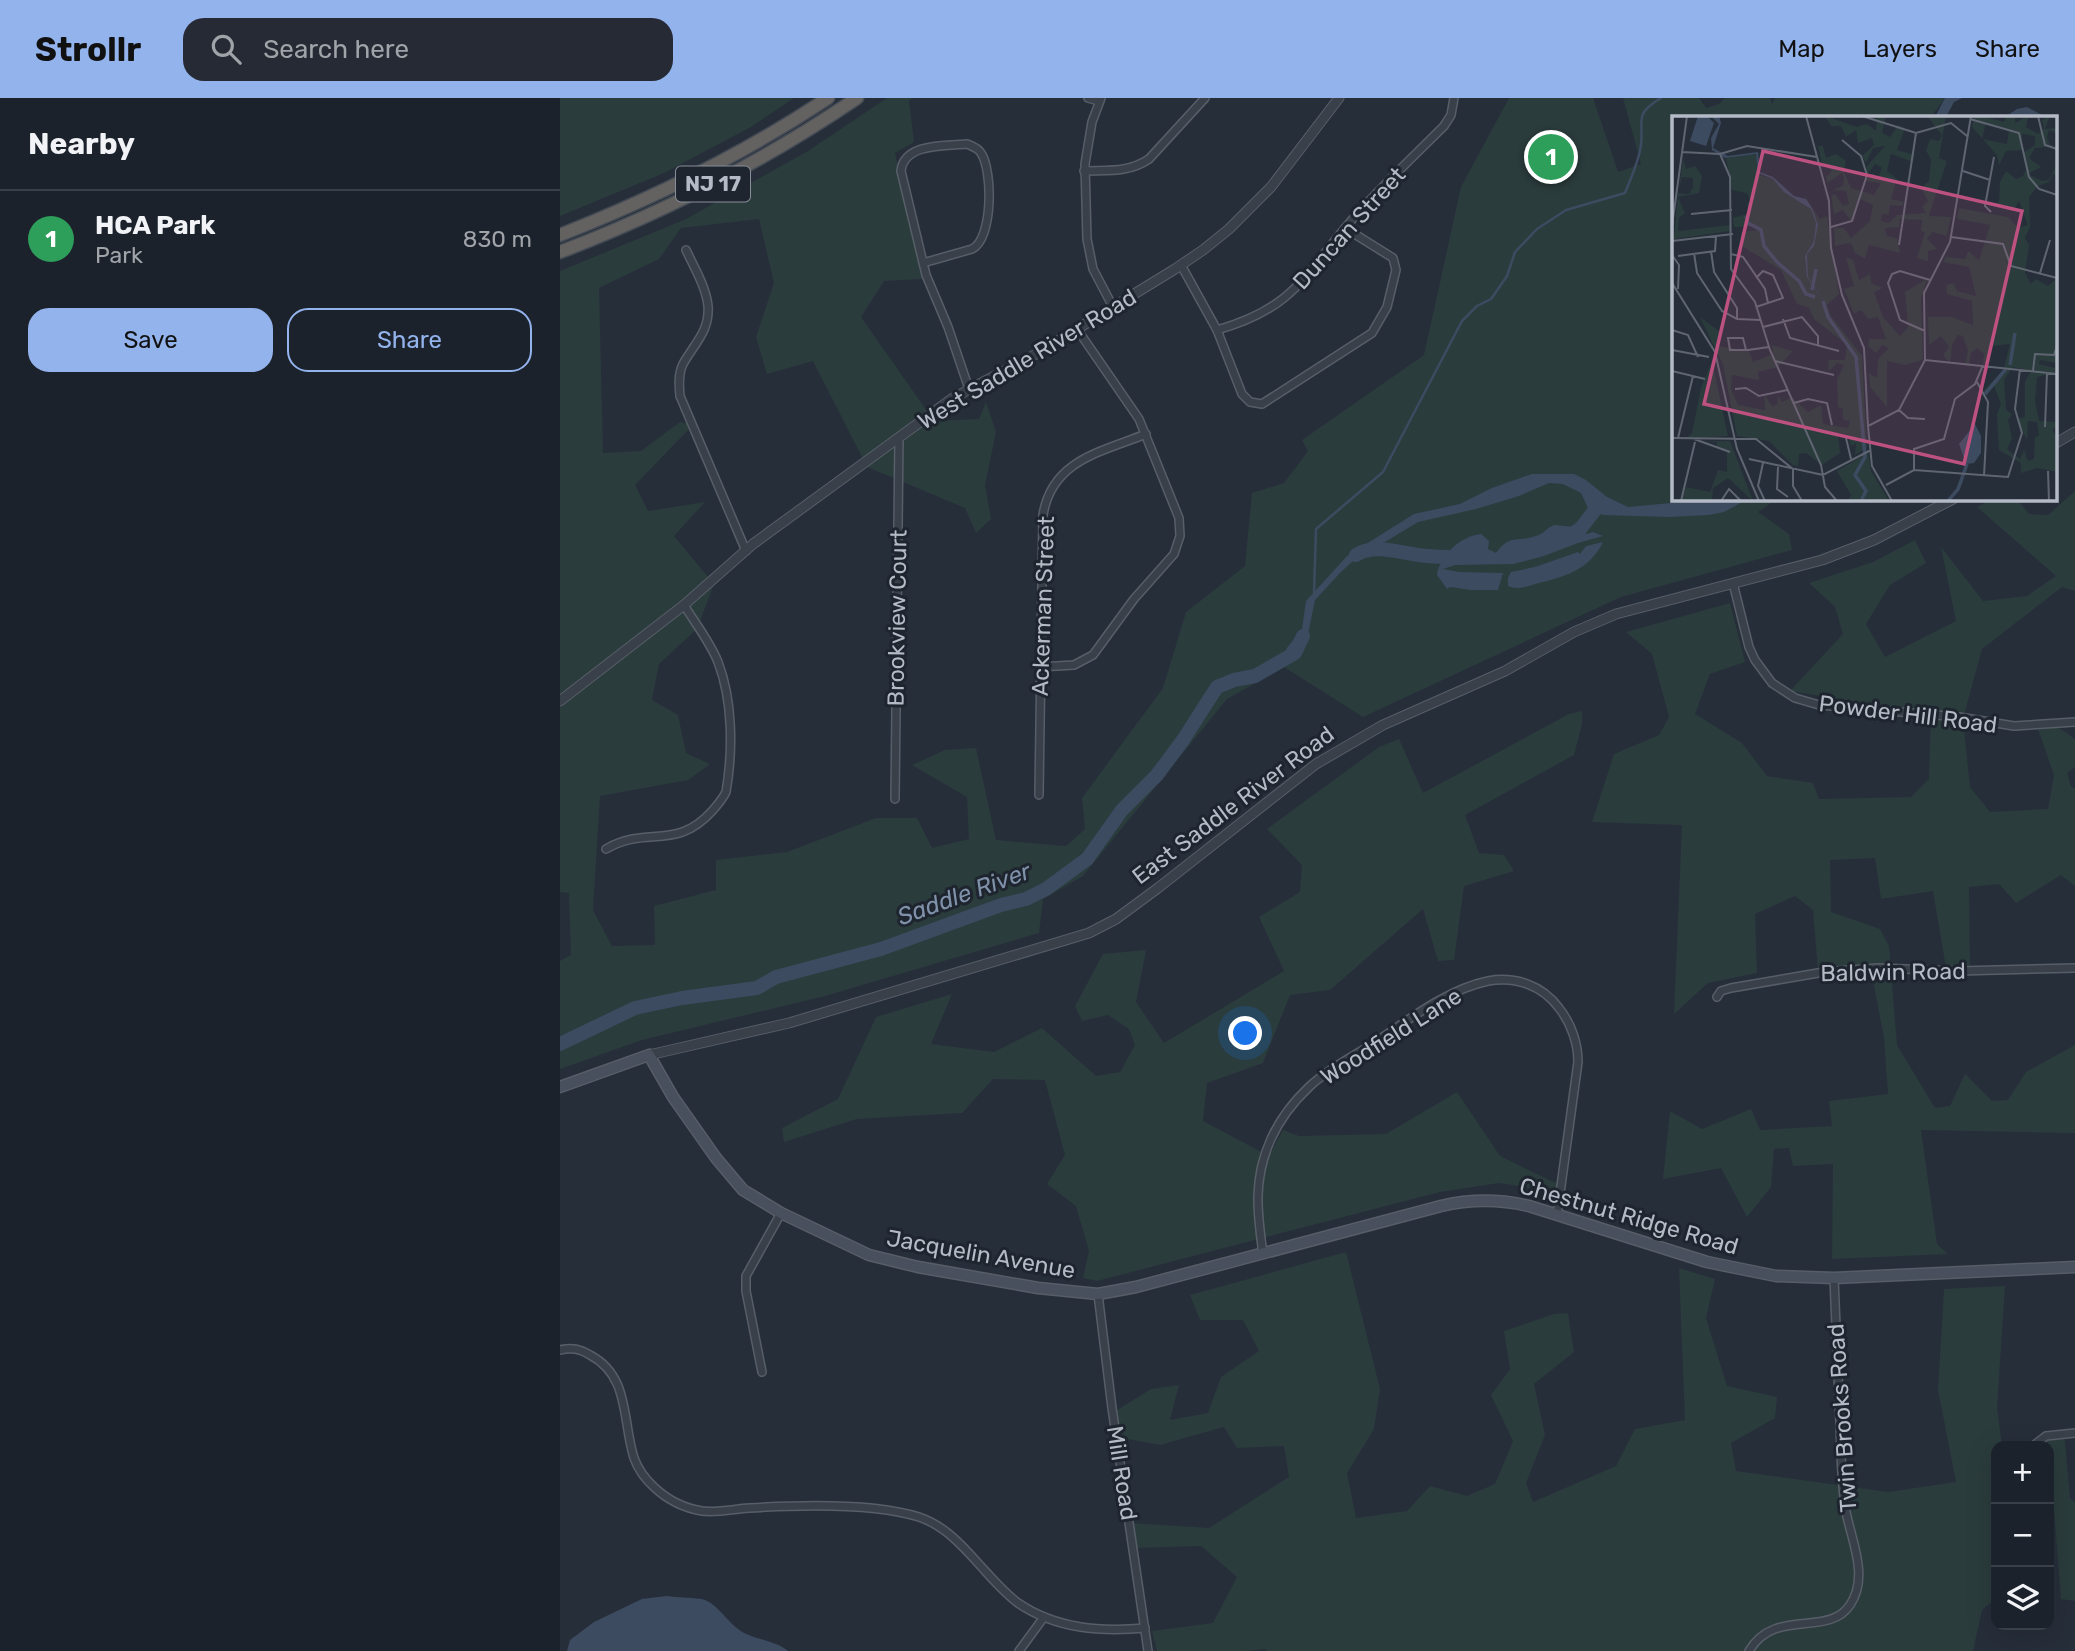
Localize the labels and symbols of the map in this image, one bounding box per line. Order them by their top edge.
inset map [1672,116,2058,500]
pin: 1 [1528,131,1574,183]
street label: Duncan Street [1287,161,1411,295]
road number: NJ 17 [676,166,750,202]
street label: West Saddle River Road [913,283,1141,435]
street label: Ackerman Street [1026,516,1060,696]
street label: Brookview Court [881,529,913,707]
street label: Powder Hill Road [1817,689,1999,739]
street label: East Saddle River Road [1126,720,1340,890]
water label: Saddle River [894,857,1035,931]
street label: Baldwin Road [1820,957,1966,987]
street label: Woodfield Lane [1315,981,1467,1091]
your location [1228,1016,1262,1050]
street label: Chestnut Ridge Road [1516,1171,1742,1261]
street label: Jacquelin Avenue [885,1224,1077,1284]
street label: Twin Brooks Road [1821,1323,1863,1513]
street label: Mill Road [1101,1424,1143,1522]

